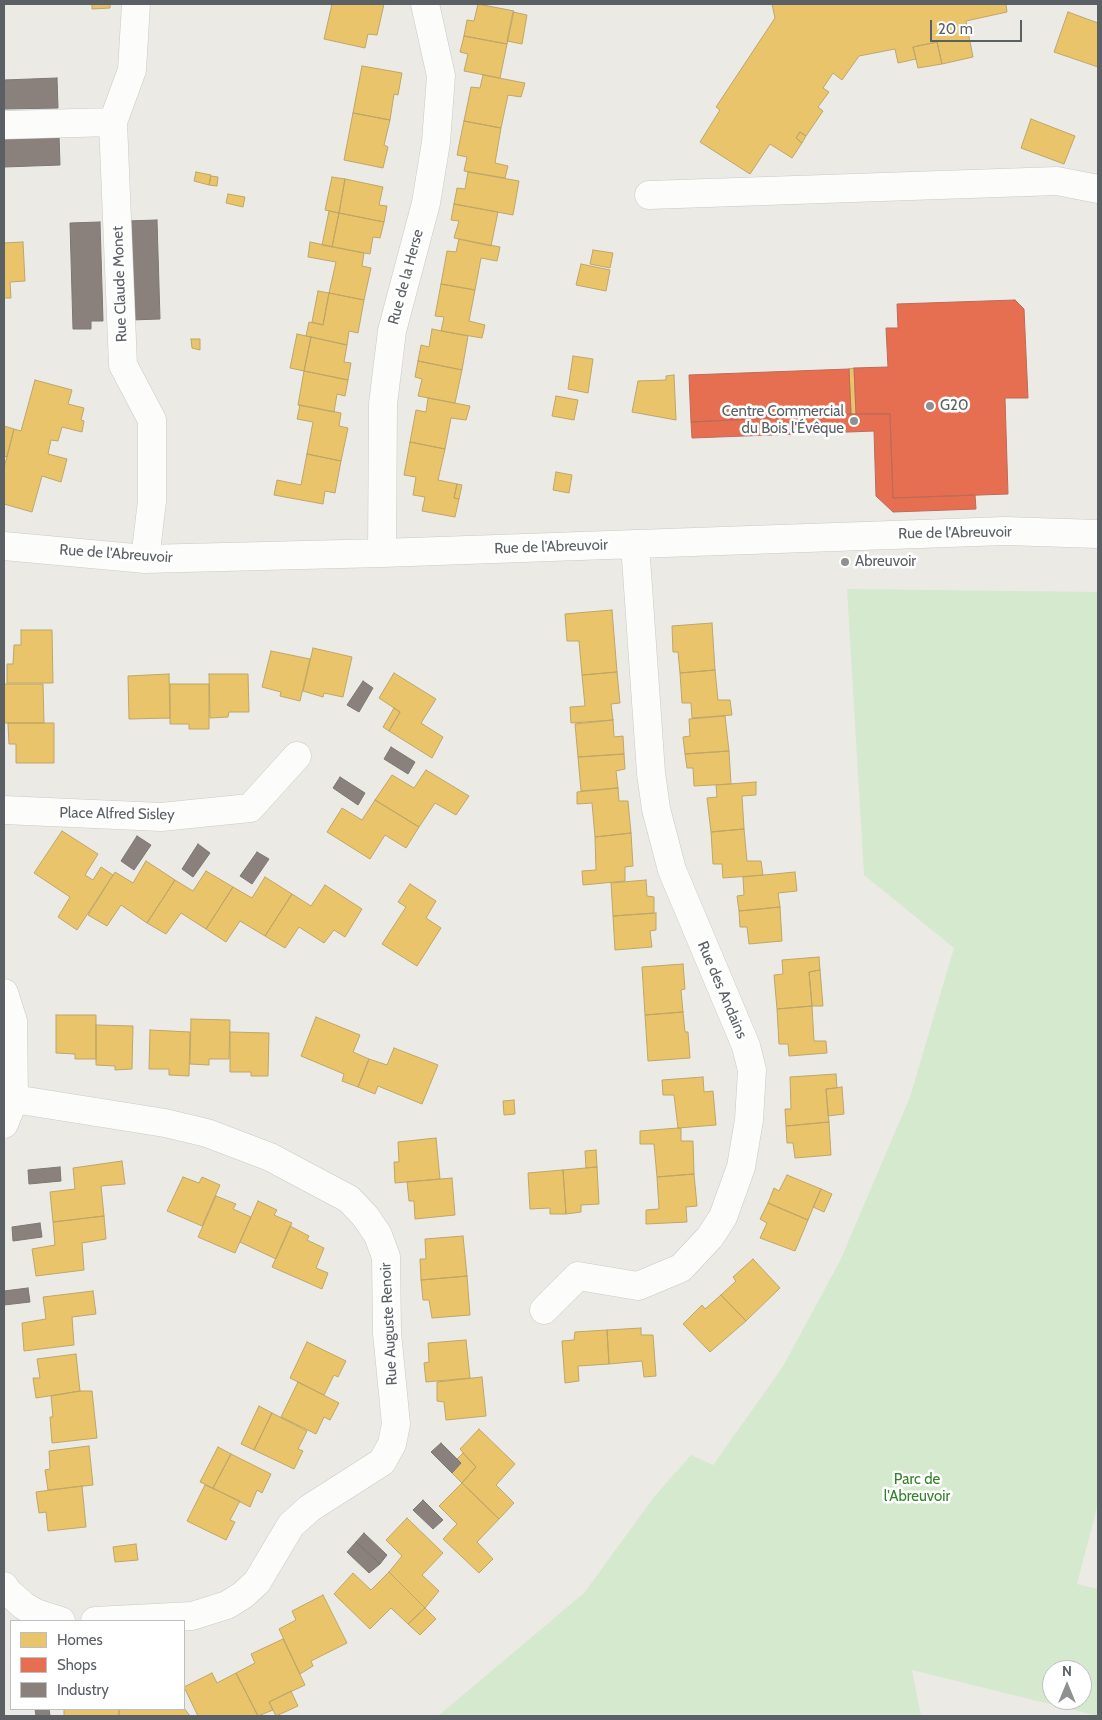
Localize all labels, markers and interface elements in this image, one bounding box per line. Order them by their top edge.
scale bar [932,10,1024,42]
text: 20 m [938,20,973,38]
street label: Rue Claude Monet [109,226,131,342]
street label: Rue de la Herse [385,227,427,327]
place label: G20 [940,397,968,415]
marker: G20 [924,400,936,412]
place label: Centre Commercial du Bois l'Évêque [722,403,844,438]
marker: Centre Commercial du Bois l'Évêque [848,415,860,427]
street label: Rue de l'Abreuvoir [898,523,1012,543]
street label: Rue de l'Abreuvoir [494,536,608,558]
street label: Rue de l'Abreuvoir [59,541,173,567]
place label: Abreuvoir [855,553,916,571]
marker: Abreuvoir [839,556,851,568]
street label: Place Alfred Sisley [59,804,175,824]
street label: Rue des Andains [693,938,751,1042]
street label: Rue Auguste Renoir [377,1262,401,1386]
park label: Parc de l'Abreuvoir [884,1471,950,1506]
legend [10,1620,185,1710]
text: Homes [57,1631,103,1649]
text: Shops [57,1656,97,1674]
north arrow [1042,1660,1092,1710]
text: N [1062,1662,1072,1680]
text: Industry [57,1681,109,1699]

